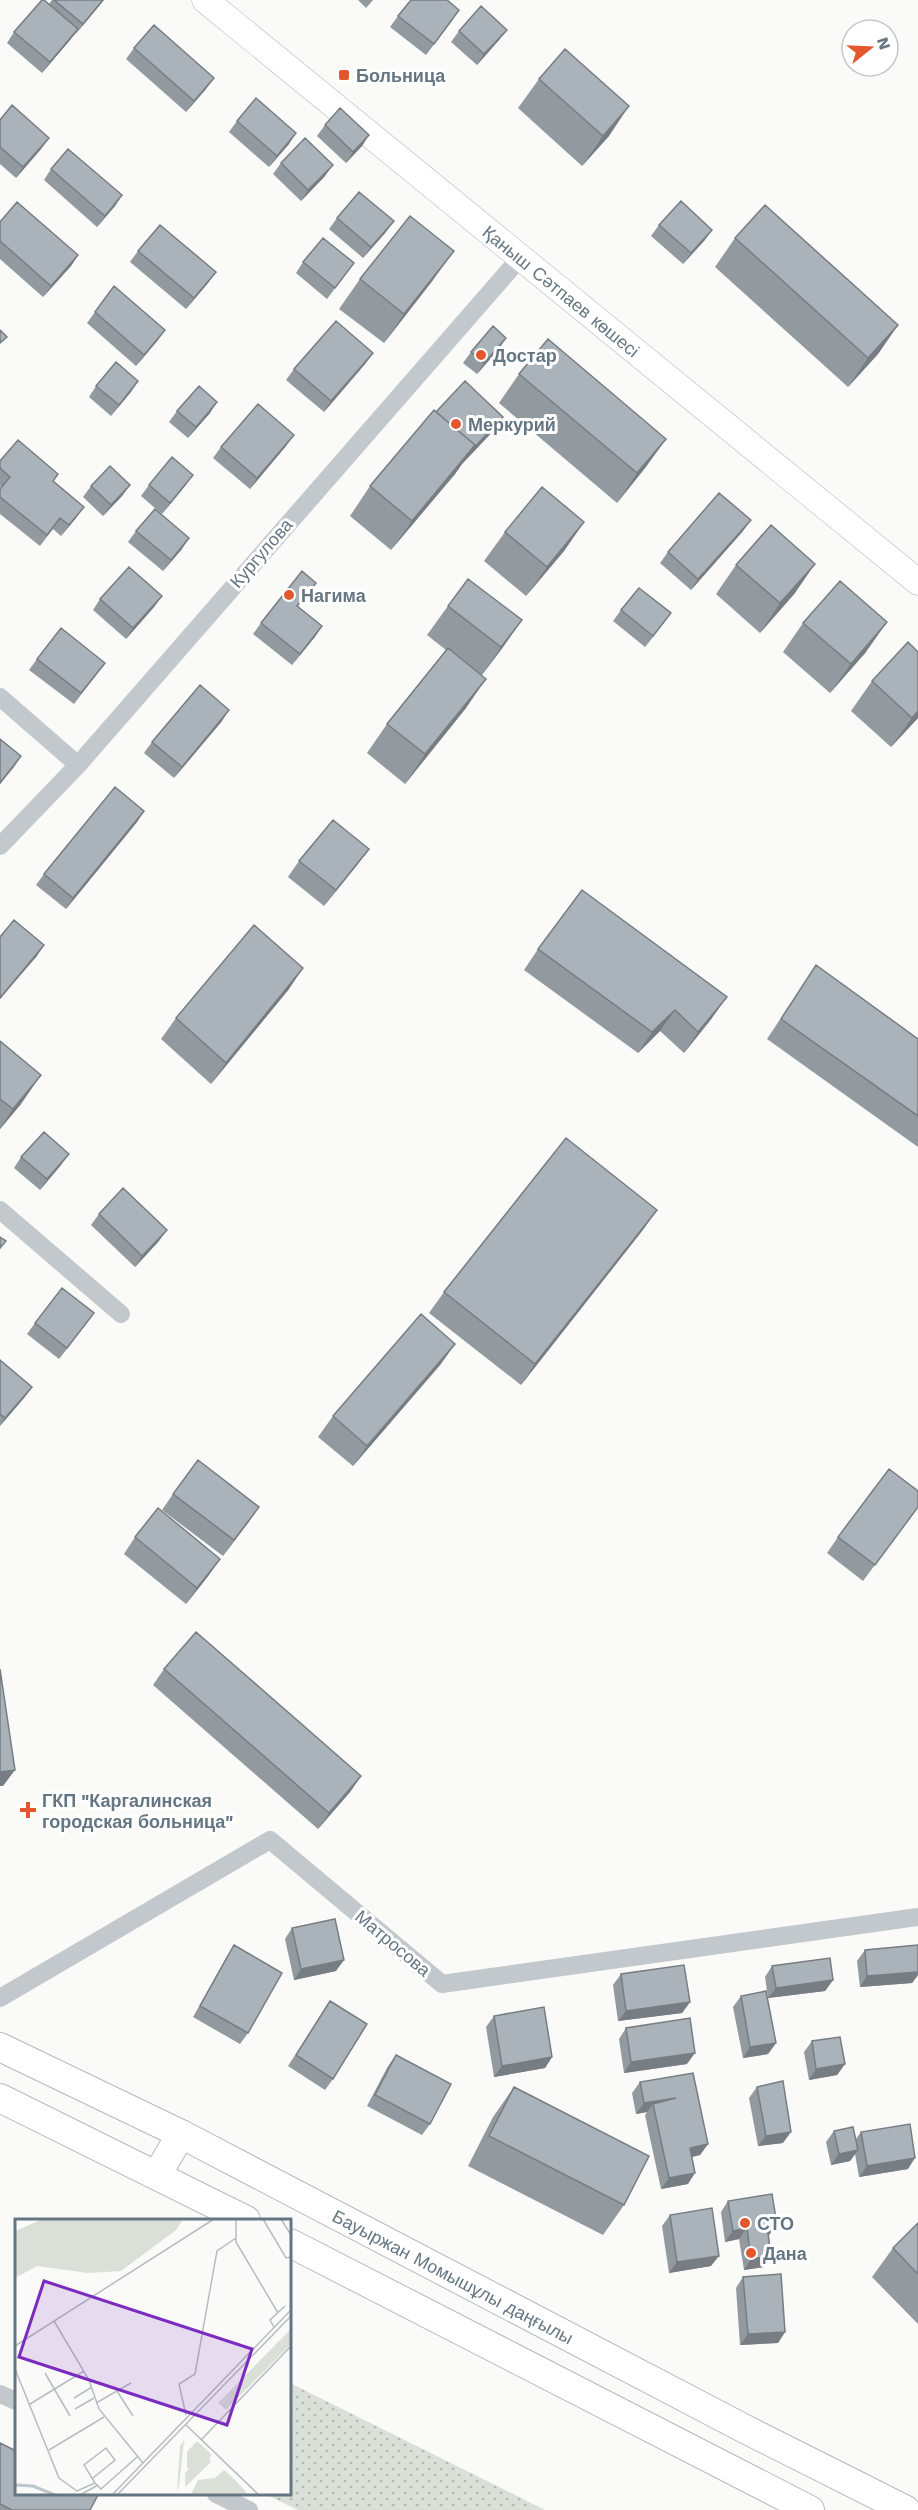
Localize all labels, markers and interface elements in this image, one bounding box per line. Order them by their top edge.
north arrow [840,18,900,78]
text: N [873,35,895,52]
place label: Больница [356,65,446,86]
marker: Больница [337,68,351,82]
street label: Қаныш Сәтпаев көшесі [479,221,644,361]
place label: Достар [493,345,557,366]
marker: Достар [474,348,488,362]
place label: Меркурий [468,414,556,435]
marker: Меркурий [449,417,463,431]
street label: Кургулова [225,513,297,592]
place label: Нагима [301,585,367,606]
marker: Нагима [282,588,296,602]
place label: ГКП "Каргалинская городская больница" [42,1790,233,1832]
marker: ГКП "Каргалинская городская больница" [19,1801,37,1819]
street label: Матросова [351,1905,436,1981]
street label: Бауыржан Момышұлы даңғылы [329,2205,577,2348]
place label: СТО [757,2213,794,2234]
marker: СТО [738,2216,752,2230]
inset map [15,2219,291,2495]
place label: Дана [763,2243,808,2264]
marker: Дана [744,2246,758,2260]

